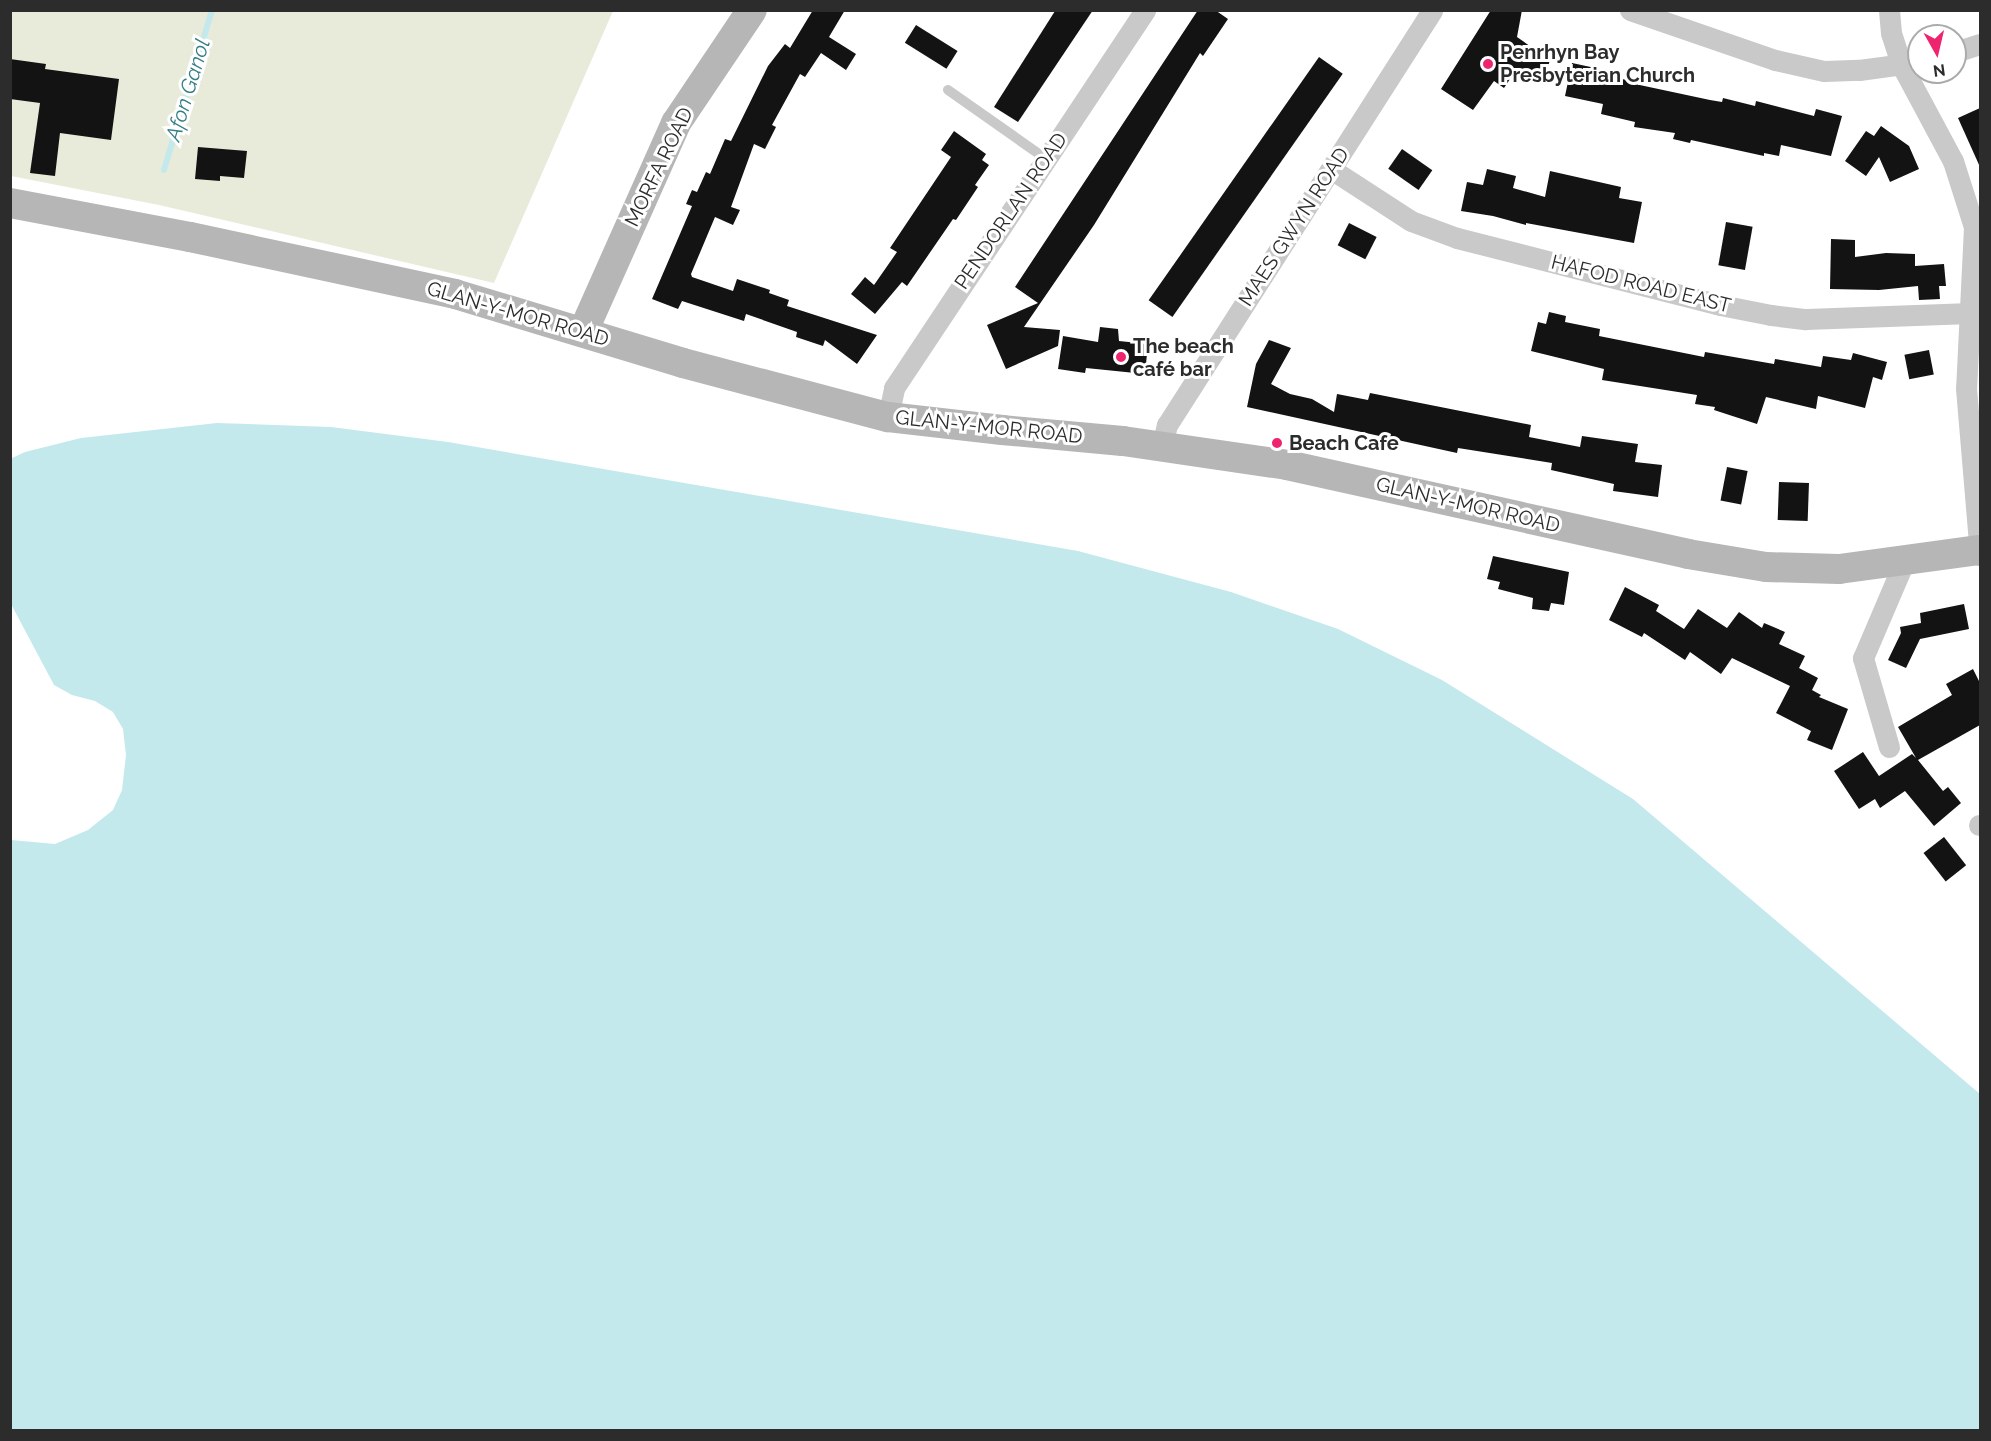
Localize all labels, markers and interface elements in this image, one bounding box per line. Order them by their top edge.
north arrow [1907,24,1967,84]
water label: Afon Ganol [161,36,215,144]
place label: Penrhyn Bay Presbyterian Church [1500,40,1695,87]
marker: Penrhyn Bay Presbyterian Church [1481,57,1495,71]
text: N [1932,60,1947,81]
street label: MORFA ROAD [620,103,698,231]
street label: PENDORLAN ROAD [950,128,1072,294]
street label: MAES GWYN ROAD [1234,143,1354,311]
street label: HAFOD ROAD EAST [1549,250,1733,318]
street label: GLAN-Y-MOR ROAD [424,277,612,351]
place label: The beach café bar [1133,334,1234,381]
marker: The beach café bar [1114,350,1128,364]
street label: GLAN-Y-MOR ROAD [894,405,1084,449]
place label: Beach Cafe [1289,431,1399,455]
marker: Beach Cafe [1270,436,1284,450]
street label: GLAN-Y-MOR ROAD [1374,472,1562,538]

